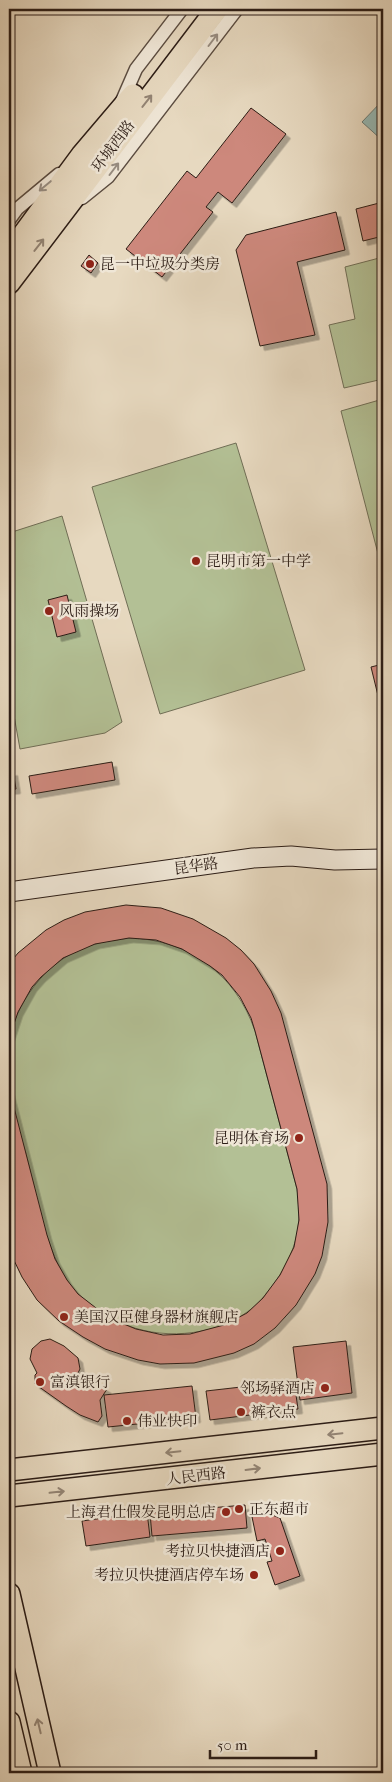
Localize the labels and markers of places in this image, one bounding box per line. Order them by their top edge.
place label: 昆一中垃圾分类房 [100,255,220,273]
marker: 昆一中垃圾分类房 [84,258,96,270]
place label: 昆明市第一中学 [206,552,311,570]
marker: 昆明市第一中学 [190,555,202,567]
place label: 风雨操场 [59,602,119,620]
marker: 风雨操场 [43,605,55,617]
place label: 昆明体育场 [214,1129,289,1147]
marker: 昆明体育场 [293,1132,305,1144]
place label: 美国汉臣健身器材旗舰店 [74,1308,239,1326]
marker: 美国汉臣健身器材旗舰店 [58,1311,70,1323]
place label: 富滇银行 [50,1373,110,1391]
marker: 富滇银行 [34,1376,46,1388]
place label: 邻场驿酒店 [240,1379,315,1397]
marker: 邻场驿酒店 [319,1382,331,1394]
place label: 裤衣点 [251,1403,296,1421]
marker: 裤衣点 [235,1406,247,1418]
place label: 伟业快印 [137,1412,197,1430]
marker: 伟业快印 [121,1415,133,1427]
place label: 正东超市 [249,1500,309,1518]
place label: 上海君仕假发昆明总店 [66,1503,216,1521]
marker: 正东超市 [233,1503,245,1515]
marker: 上海君仕假发昆明总店 [220,1506,232,1518]
place label: 考拉贝快捷酒店 [165,1542,270,1560]
marker: 考拉贝快捷酒店 [274,1545,286,1557]
place label: 考拉贝快捷酒店停车场 [94,1566,244,1584]
marker: 考拉贝快捷酒店停车场 [248,1569,260,1581]

